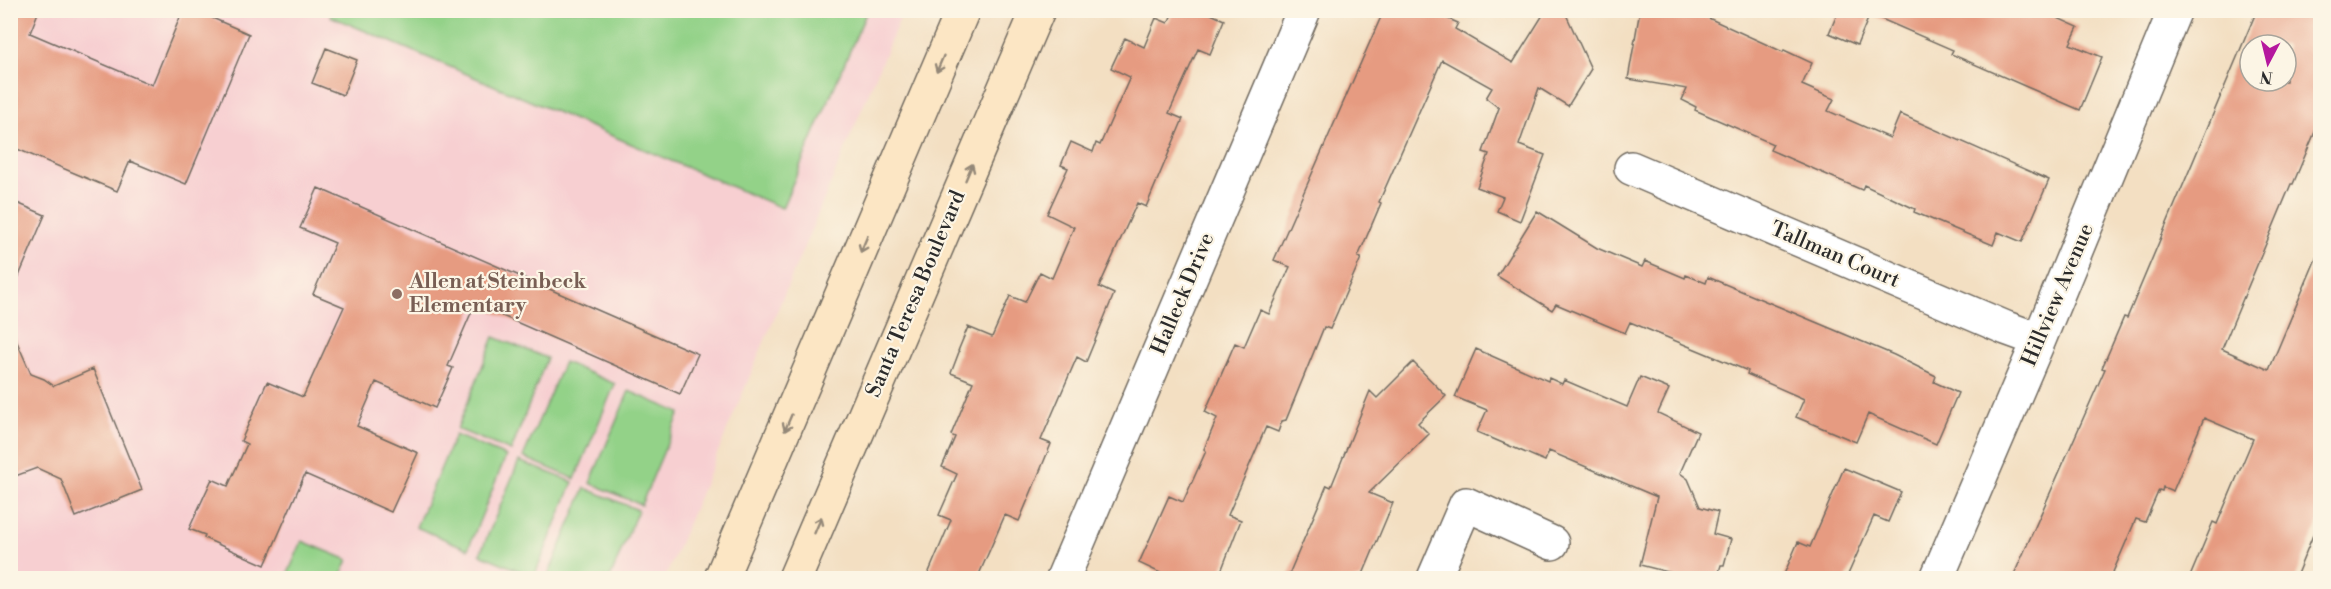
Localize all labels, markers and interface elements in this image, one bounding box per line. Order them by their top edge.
north arrow [2238,33,2298,93]
one-way arrow [934,55,945,73]
text: N [2258,66,2274,88]
one-way arrow [964,163,975,181]
street label: Santa Teresa Boulevard [861,187,971,401]
street label: Tallman Court [1767,216,1904,294]
street label: Hillview Avenue [2016,220,2100,370]
street label: Halleck Drive [1146,229,1220,359]
one-way arrow [858,234,869,253]
place label: Allen at Steinbeck Elementary [408,269,587,319]
marker: Allen at Steinbeck Elementary [390,287,404,301]
one-way arrow [781,414,793,432]
one-way arrow [813,516,824,534]

